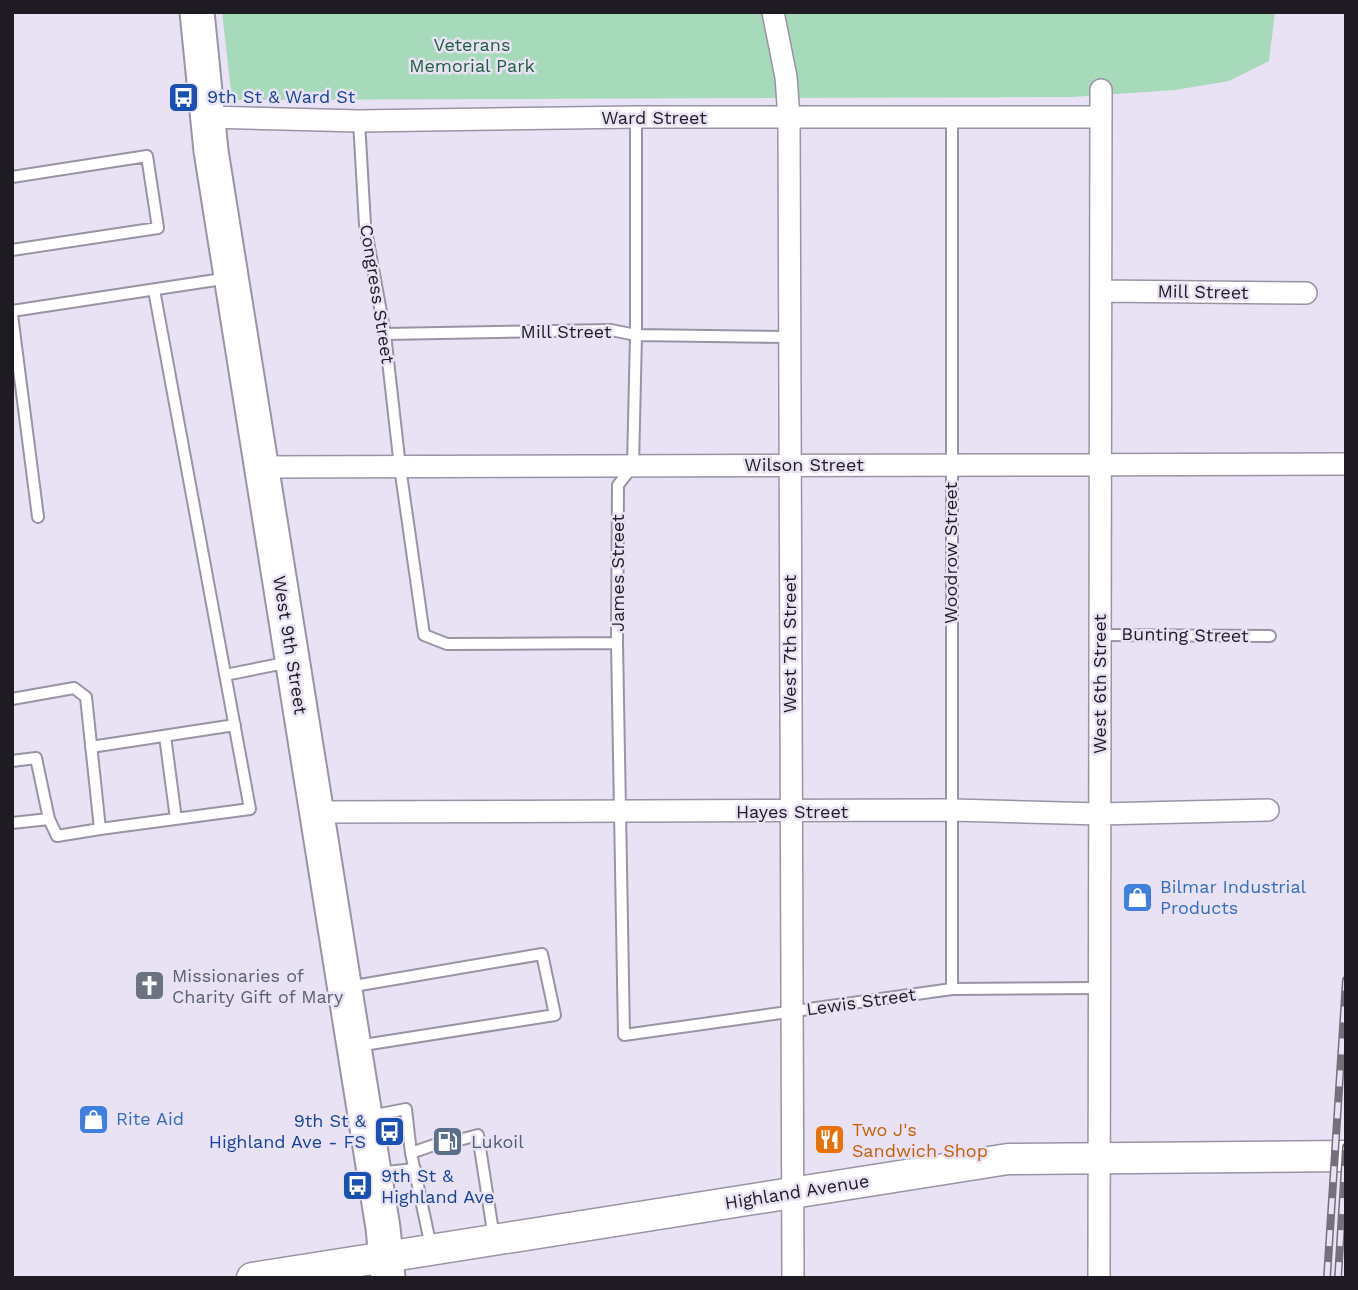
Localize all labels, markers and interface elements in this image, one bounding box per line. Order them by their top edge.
park label: Veterans Memorial Park [409,34,535,76]
bus stop icon: 9th St & Ward St [167,80,201,114]
place label: 9th St & Ward St [207,86,356,107]
street label: Ward Street [601,107,707,128]
street label: Congress Street [356,223,399,365]
street label: Mill Street [1157,280,1249,303]
street label: Mill Street [521,321,612,342]
street label: Wilson Street [744,454,864,475]
street label: Woodrow Street [940,481,961,624]
street label: James Street [607,514,628,632]
street label: West 9th Street [269,574,312,716]
street label: West 7th Street [779,574,800,713]
street label: West 6th Street [1089,613,1110,754]
street label: Bunting Street [1121,623,1249,646]
street label: Hayes Street [736,801,849,822]
place label: Bilmar Industrial Products [1160,876,1307,918]
shop icon: Bilmar Industrial Products [1120,880,1154,914]
place label: Missionaries of Charity Gift of Mary [172,965,344,1007]
church icon: Missionaries of Charity Gift of Mary [132,969,166,1003]
street label: Lewis Street [805,983,917,1020]
shop icon: Rite Aid [76,1102,110,1136]
place label: Rite Aid [116,1108,184,1129]
place label: 9th St & Highland Ave - FS [209,1110,367,1152]
bus stop icon: 9th St & Highland Ave - FS [372,1114,406,1148]
place label: Two J's Sandwich Shop [852,1119,988,1161]
restaurant icon: Two J's Sandwich Shop [812,1123,846,1157]
fuel station icon: Lukoil [431,1125,465,1159]
place label: Lukoil [471,1131,524,1152]
place label: 9th St & Highland Ave [381,1165,494,1207]
bus stop icon: 9th St & Highland Ave [341,1169,375,1203]
street label: Highland Avenue [723,1170,871,1213]

